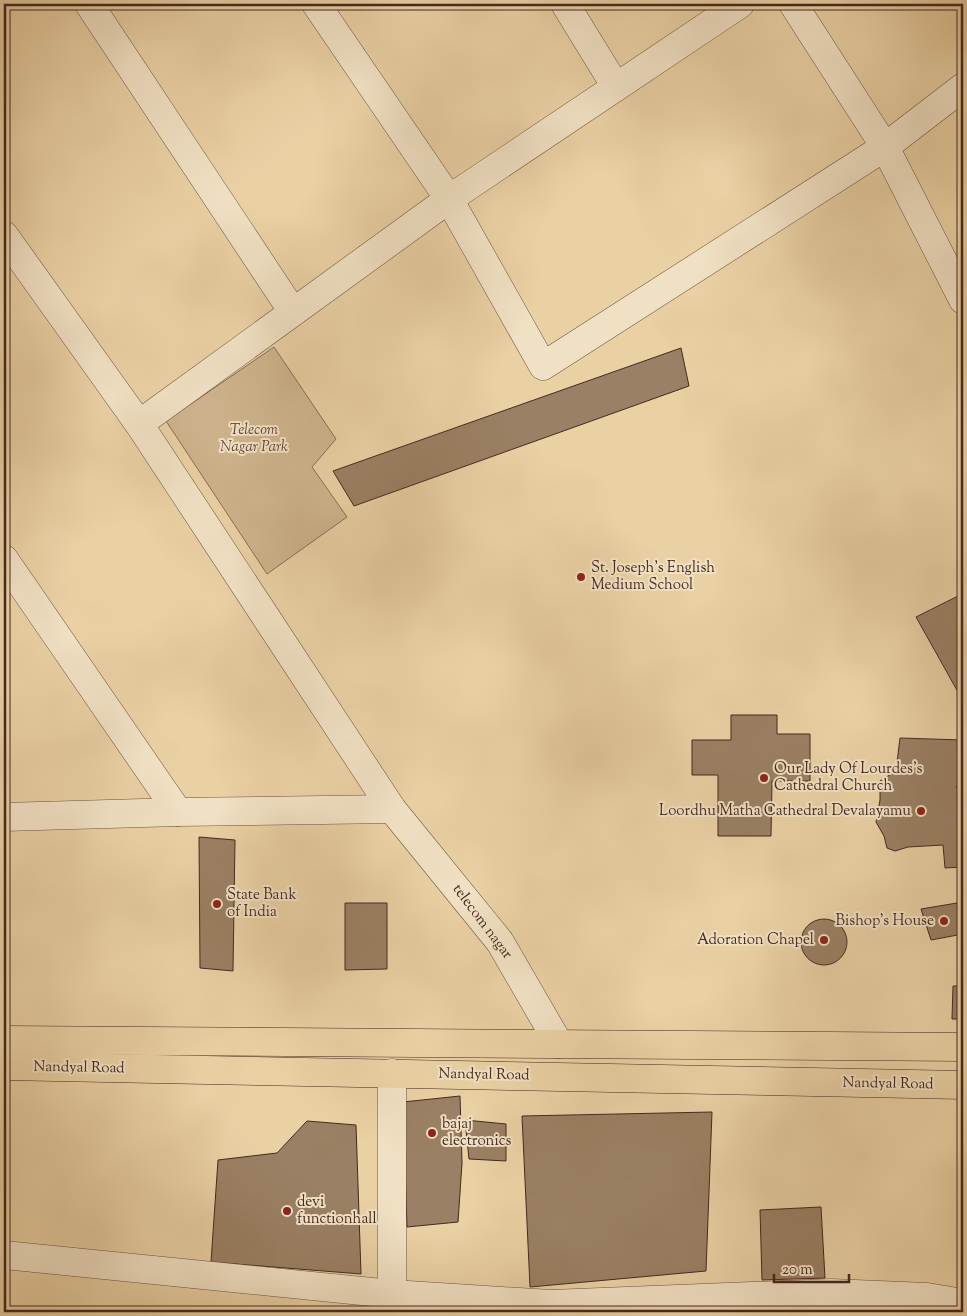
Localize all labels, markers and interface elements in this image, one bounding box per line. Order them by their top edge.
park label: Telecom Nagar Park [220,420,288,458]
place label: St. Joseph's English Medium School [591,558,715,596]
marker: St. Joseph's English Medium School [575,571,587,583]
place label: Our Lady Of Lourdes's Cathedral Church [774,759,922,797]
marker: Our Lady Of Lourdes's Cathedral Church [758,772,770,784]
place label: Loordhu Matha Cathedral Devalayamu [659,801,911,822]
marker: Loordhu Matha Cathedral Devalayamu [915,805,927,817]
street label: telecom nagar [447,880,517,964]
place label: State Bank of India [227,885,297,923]
marker: State Bank of India [211,898,223,910]
place label: Bishop's House [836,911,934,932]
marker: Bishop's House [938,915,950,927]
place label: Adoration Chapel [697,930,814,951]
marker: Adoration Chapel [818,934,830,946]
street label: Nandyal Road [33,1057,125,1079]
street label: Nandyal Road [438,1064,530,1086]
street label: Nandyal Road [842,1073,934,1095]
place label: bajaj electronics [442,1114,511,1152]
marker: bajaj electronics [426,1127,438,1139]
place label: devi functionhall [297,1192,377,1230]
marker: devi functionhall [281,1205,293,1217]
scale bar [774,1251,850,1283]
text: 20 m [782,1260,813,1281]

